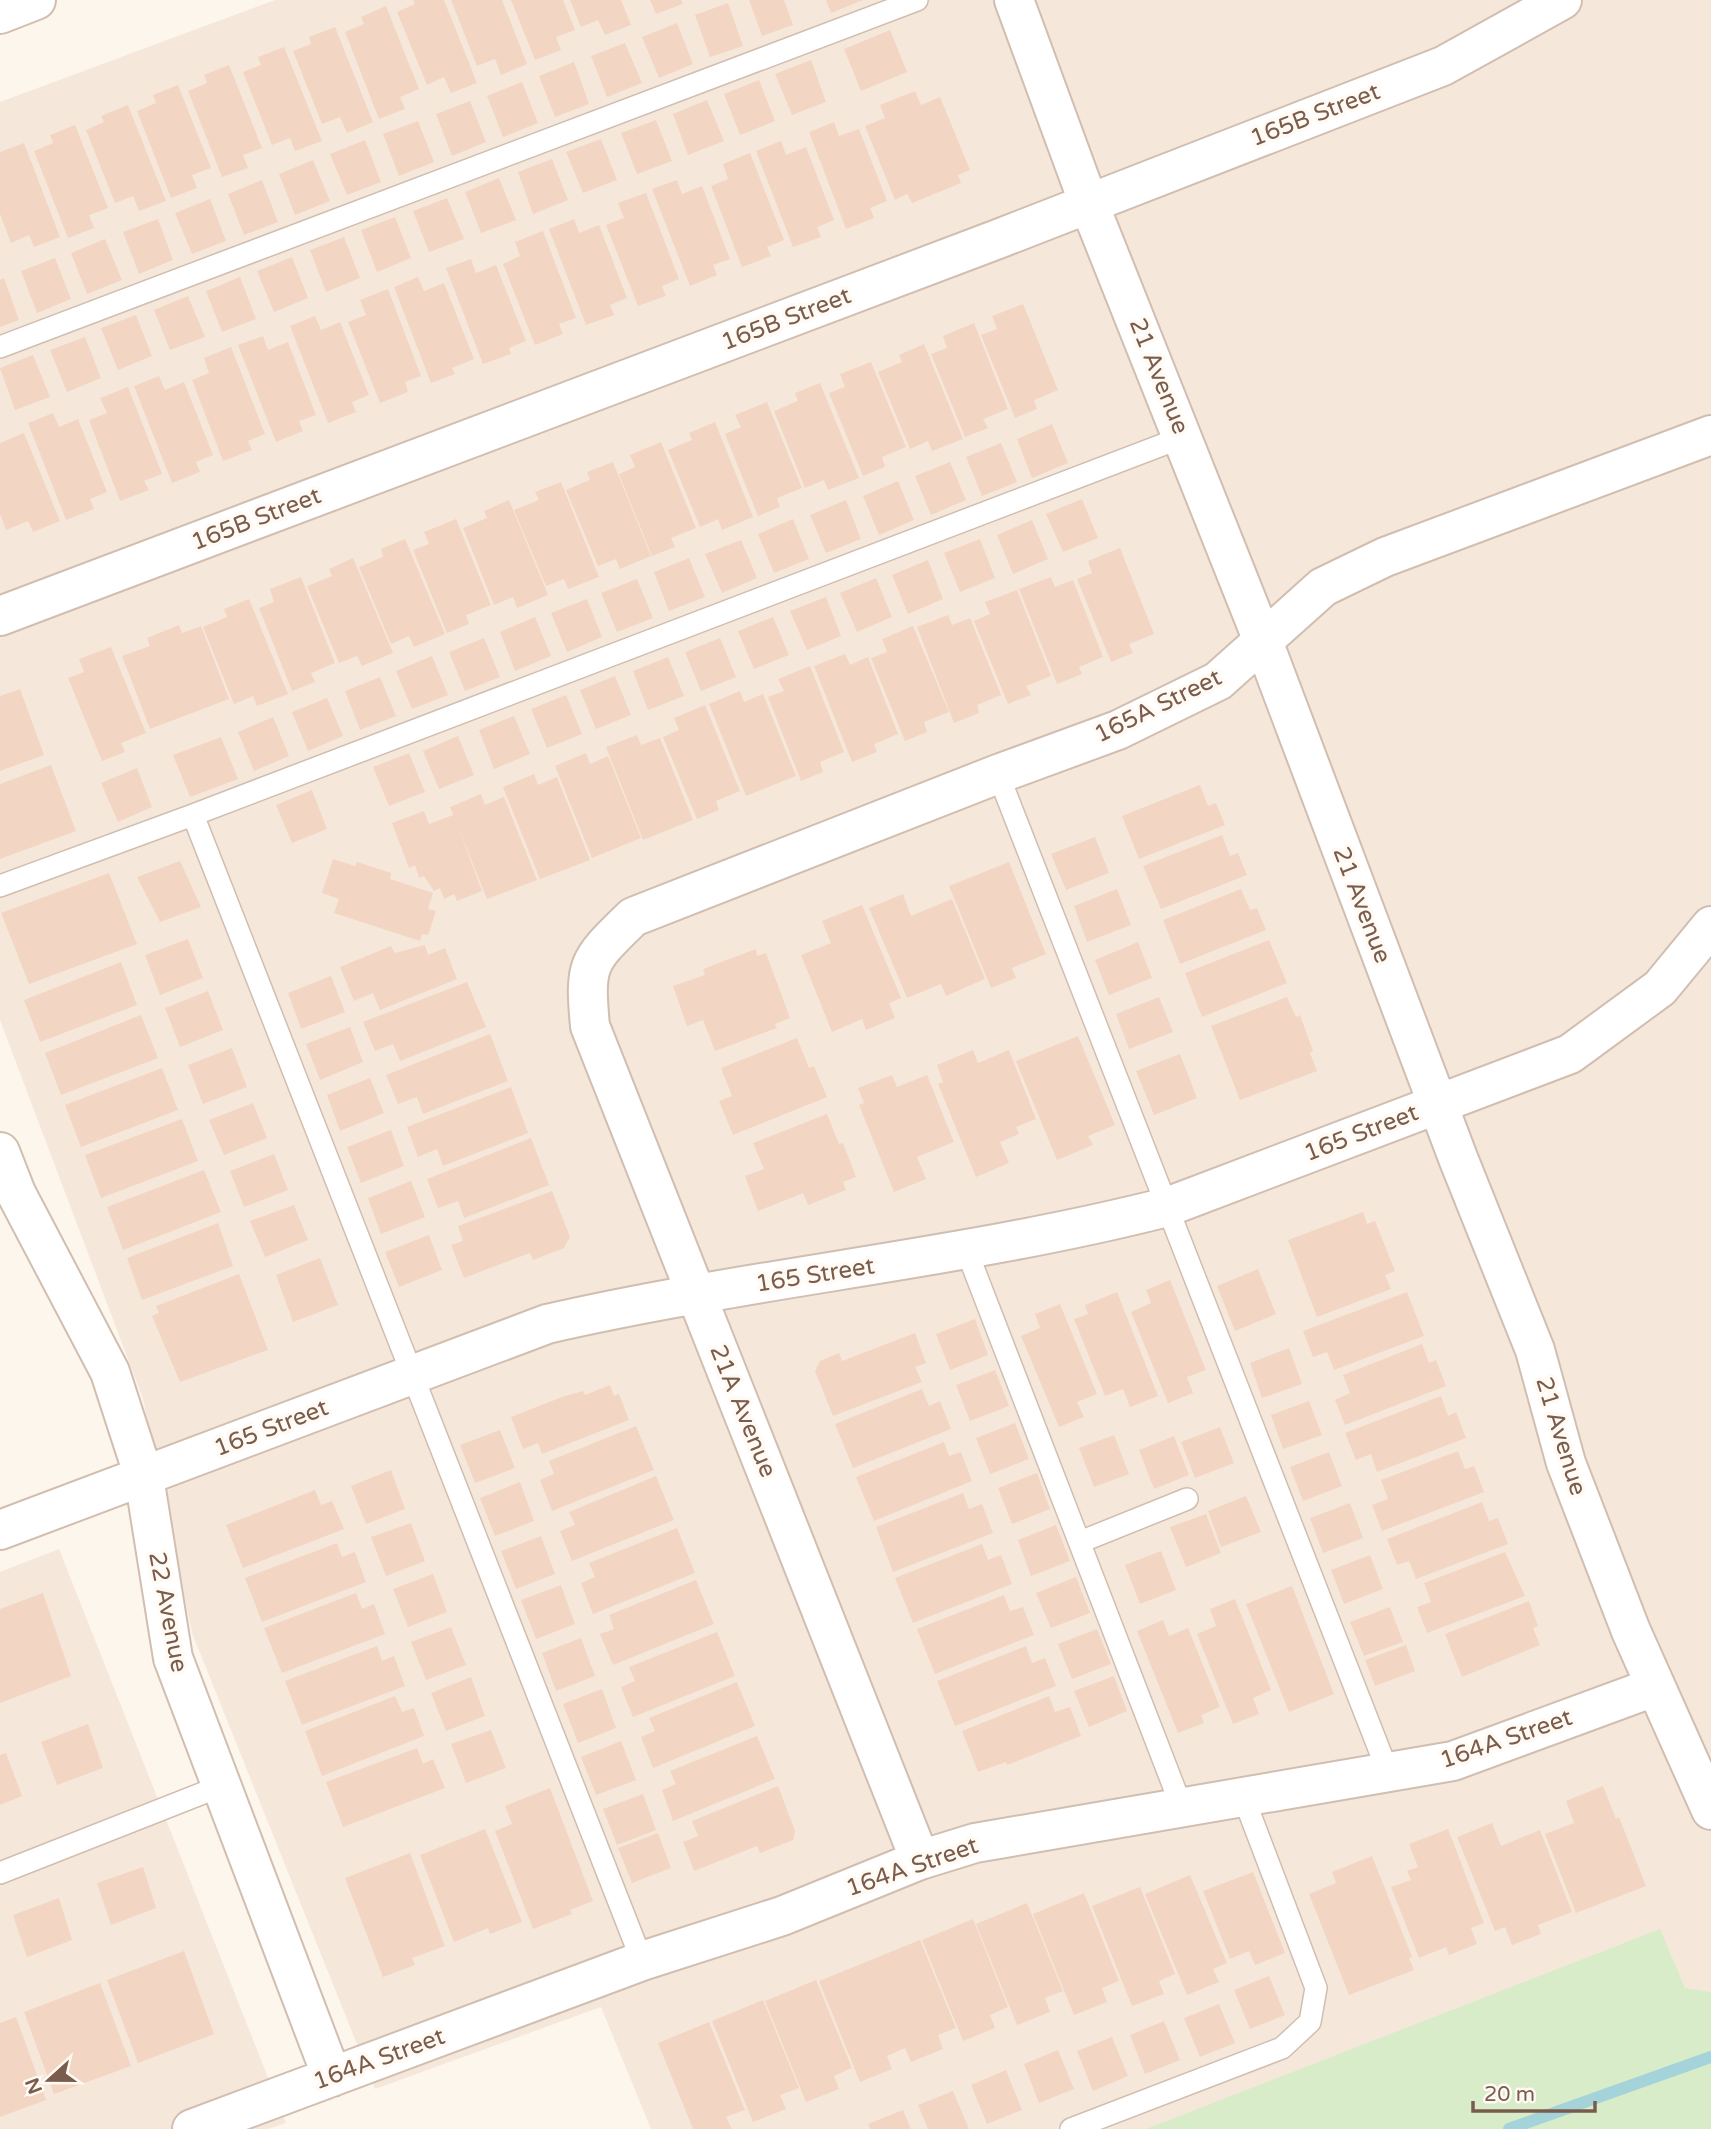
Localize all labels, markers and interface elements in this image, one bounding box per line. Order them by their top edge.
street label: 165B Street [1246,77,1384,153]
street label: 165B Street [717,281,855,357]
street label: 21 Avenue [1123,314,1195,438]
street label: 165B Street [187,481,325,557]
street label: 165A Street [1090,663,1226,749]
street label: 21 Avenue [1327,843,1397,967]
street label: 165 Street [1300,1098,1422,1168]
street label: 165 Street [753,1251,877,1299]
street label: 21A Avenue [703,1341,783,1481]
street label: 21 Avenue [1529,1373,1593,1499]
street label: 165 Street [210,1393,332,1463]
street label: 22 Avenue [142,1549,194,1675]
street label: 164A Street [1436,1703,1576,1775]
street label: 164A Street [842,1831,982,1903]
street label: 164A Street [309,2022,449,2096]
north arrow [14,2045,84,2115]
scale bar [1473,2070,1596,2114]
text: N [21,2075,47,2097]
text: 20 m [1484,2082,1535,2107]

